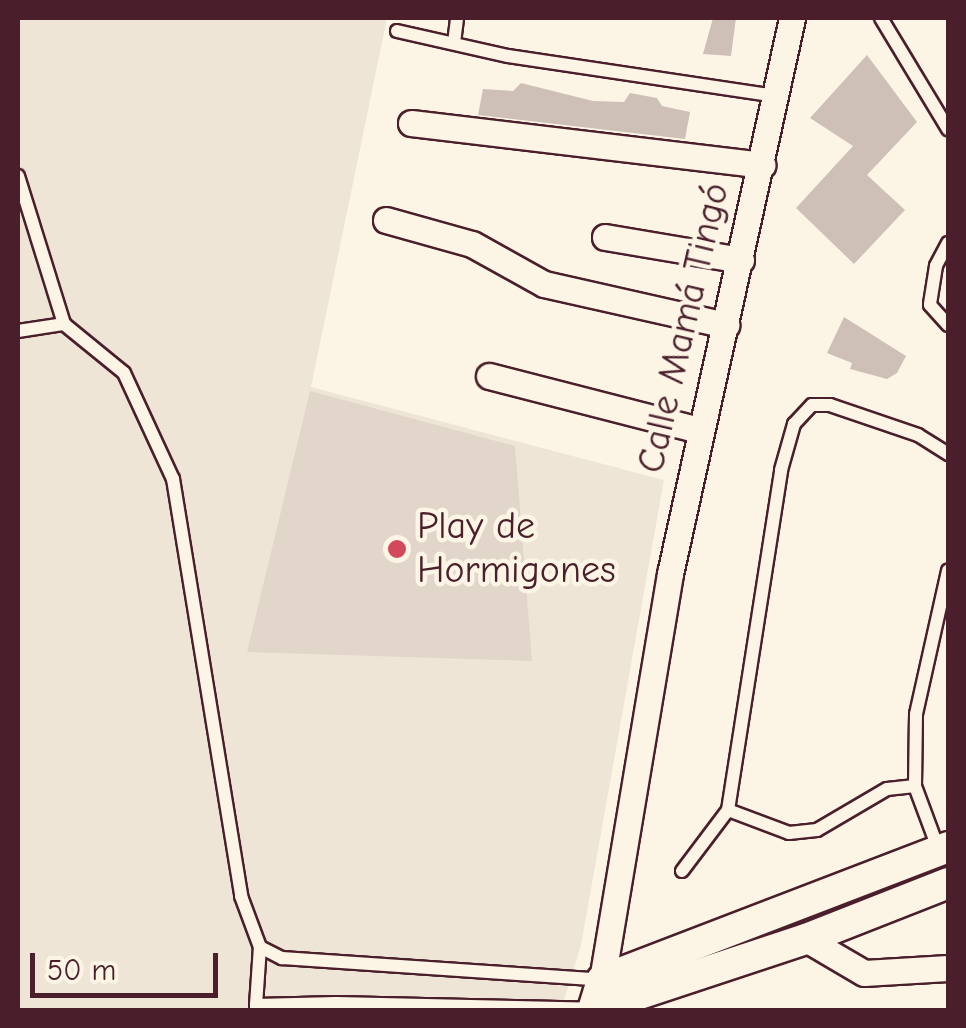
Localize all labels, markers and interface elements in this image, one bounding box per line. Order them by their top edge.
street label: Calle Mamá Tingó [628,179,740,477]
place label: Play de Hormigones [417,504,616,594]
marker: Play de Hormigones [386,538,408,560]
scale bar [35,933,222,995]
text: 50 m [47,953,116,988]

